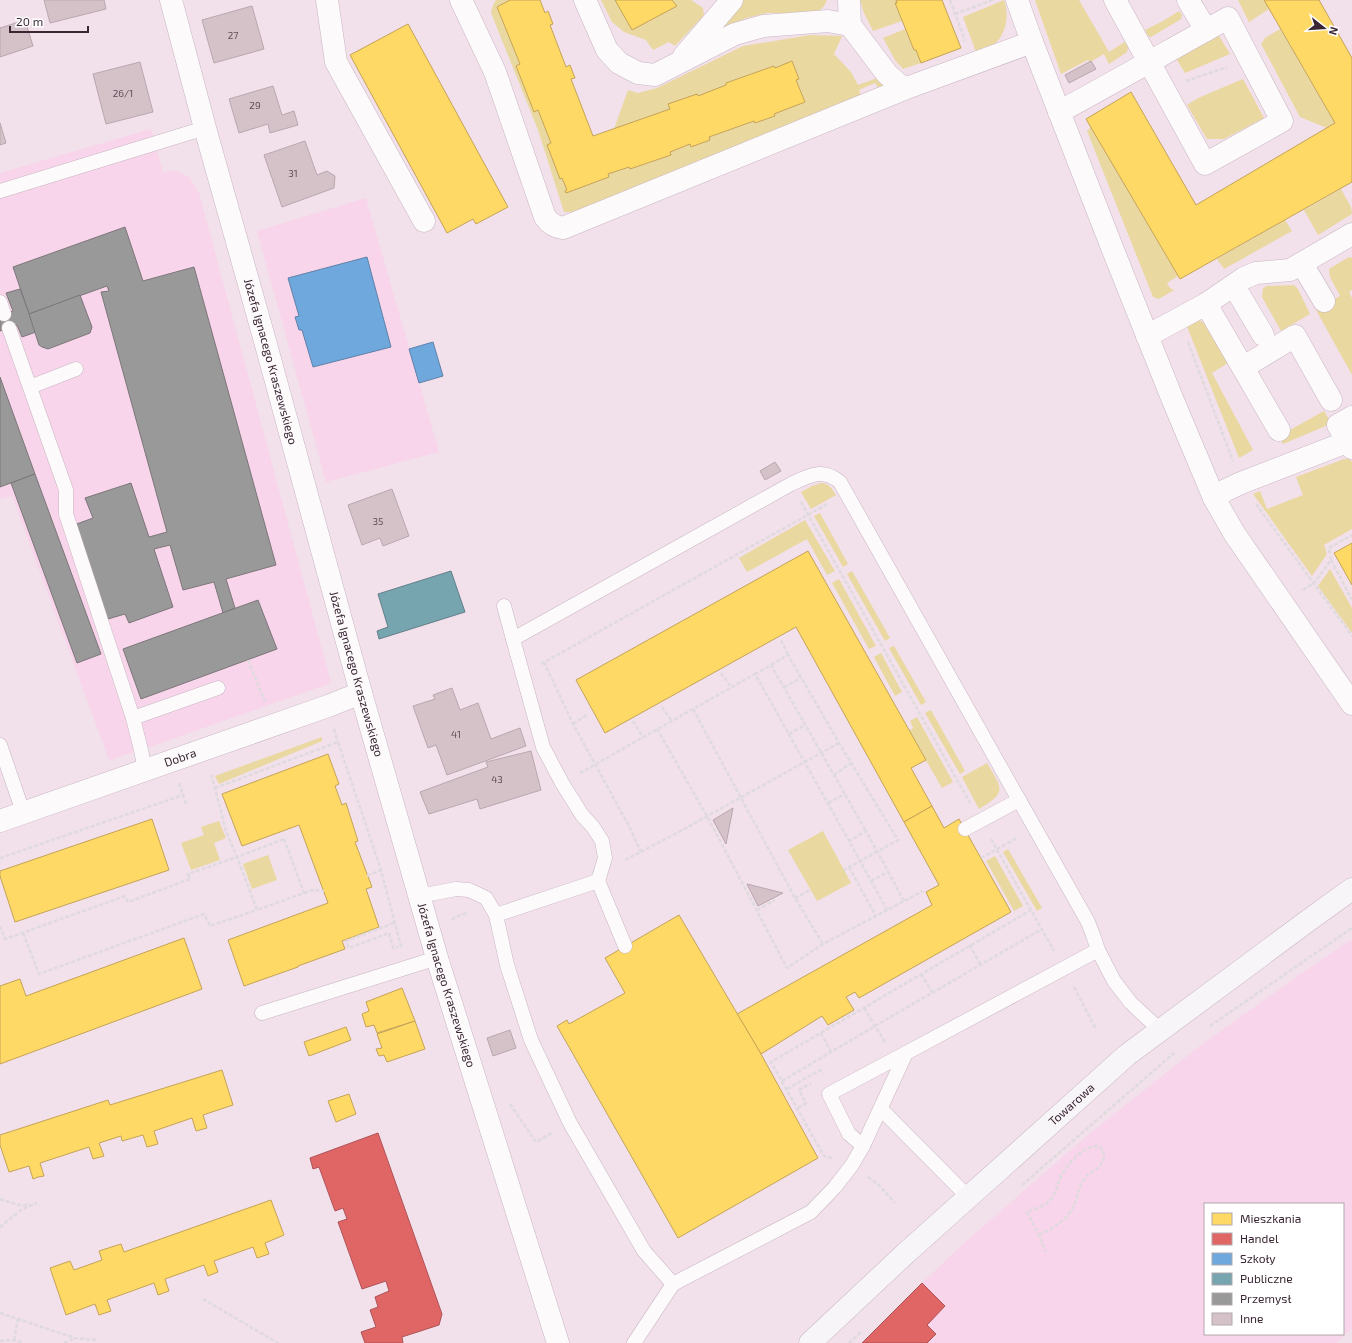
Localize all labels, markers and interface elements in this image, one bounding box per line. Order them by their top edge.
scale bar [10,8,88,34]
north arrow [1304,8,1344,48]
text: 20 m [16,14,43,28]
text: N [1327,25,1341,37]
house number: 27 [228,29,238,41]
house number: 26/1 [113,87,133,99]
house number: 29 [249,99,261,111]
house number: 31 [288,167,298,179]
street label: Józefa Ignacego Kraszewskiego [242,277,301,446]
house number: 35 [373,515,383,527]
street label: Józefa Ignacego Kraszewskiego [328,589,387,758]
house number: 41 [451,728,461,740]
street label: Dobra [162,745,198,769]
house number: 43 [491,773,503,785]
street label: Józefa Ignacego Kraszewskiego [416,901,479,1069]
street label: Towarowa [1045,1080,1097,1128]
legend [1204,1203,1344,1335]
text: Mieszkania [1240,1211,1301,1225]
text: Handel [1240,1231,1279,1245]
text: Szkoły [1240,1251,1276,1265]
text: Publiczne [1240,1271,1293,1285]
text: Przemysł [1240,1291,1291,1305]
text: Inne [1240,1311,1264,1325]

